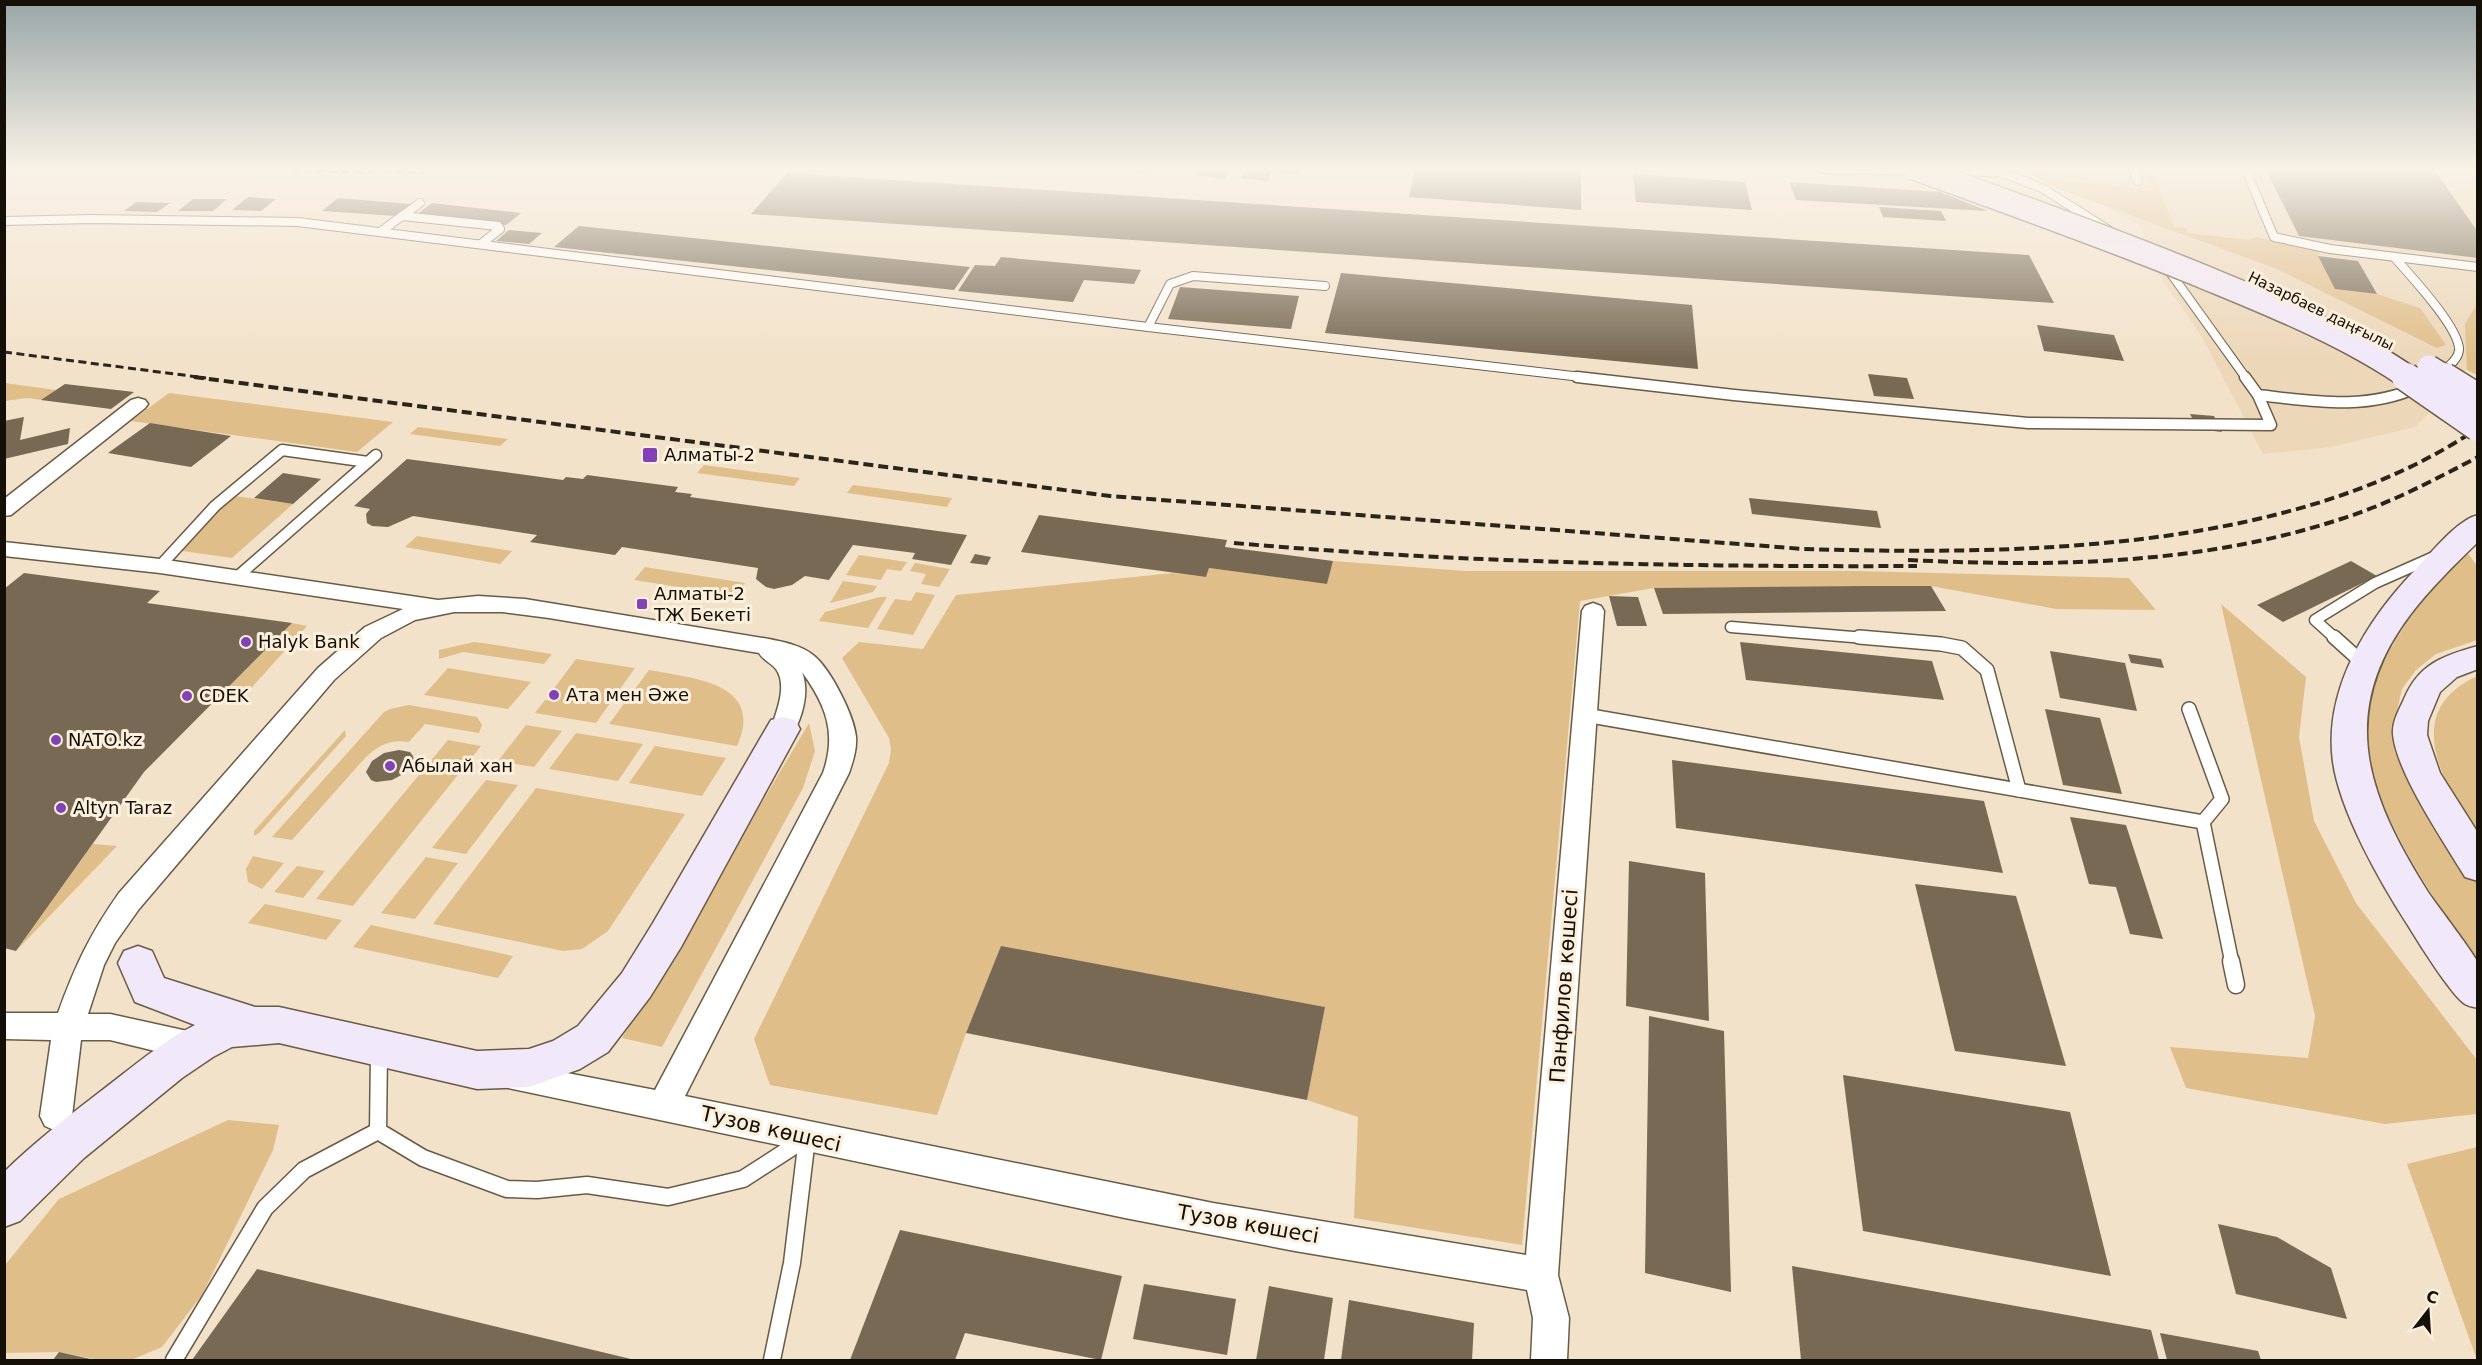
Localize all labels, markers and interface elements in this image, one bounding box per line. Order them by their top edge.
street label: Назарбаев даңғылы [2245,268,2397,354]
place label: Алматы-2 [664,444,755,465]
marker: Алматы-2 [641,446,659,464]
place label: Алматы-2 ТЖ Бекеті [653,583,751,625]
marker: Алматы-2 ТЖ Бекеті [635,597,649,611]
place label: Halyk Bank [258,631,360,652]
marker: Halyk Bank [239,635,253,649]
place label: Ата мен Әже [566,684,689,705]
place label: CDEK [199,685,250,706]
marker: Ата мен Әже [547,688,561,702]
marker: CDEK [180,689,194,703]
place label: NATO.kz [68,729,142,750]
marker: NATO.kz [49,733,63,747]
place label: Абылай хан [402,755,513,776]
marker: Абылай хан [383,759,397,773]
place label: Altyn Taraz [73,797,172,818]
marker: Altyn Taraz [54,801,68,815]
street label: Панфилов көшесі [1545,888,1583,1084]
street label: Тузов көшесі [697,1101,844,1157]
street label: Тузов көшесі [1174,1200,1321,1248]
north arrow [2398,1281,2458,1341]
text: С [2424,1286,2441,1308]

